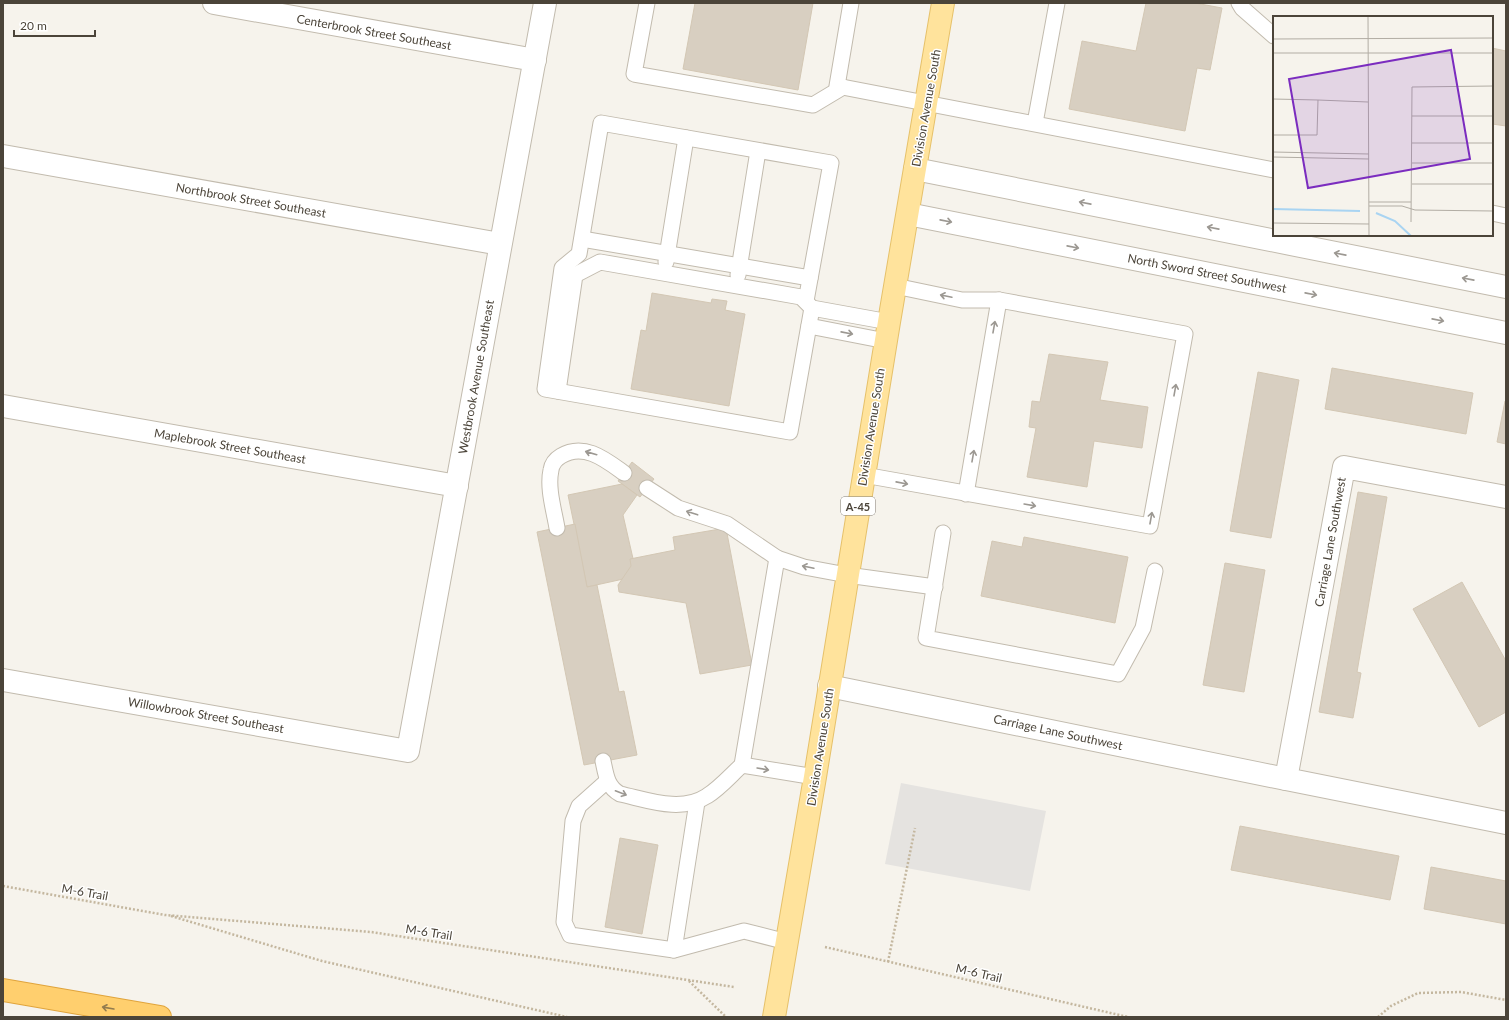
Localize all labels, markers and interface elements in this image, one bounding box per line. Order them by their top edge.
street label: Centerbrook Street Southeast [295,11,453,53]
scale bar [14,12,95,38]
inset map [1273,16,1493,236]
text: 20 m [20,18,47,33]
street label: Division Avenue South [908,48,944,168]
street label: Northbrook Street Southeast [175,179,328,221]
one-way arrow [1079,199,1092,207]
one-way arrow [939,218,952,226]
one-way arrow [1207,224,1220,232]
one-way arrow [1066,243,1079,251]
one-way arrow [1334,249,1347,257]
street label: North Sword Street Southwest [1126,250,1288,296]
one-way arrow [1462,275,1475,283]
one-way arrow [1304,291,1317,299]
one-way arrow [940,292,953,300]
street label: Westbrook Avenue Southeast [455,298,497,455]
one-way arrow [1431,316,1444,324]
one-way arrow [990,321,998,334]
one-way arrow [840,330,853,338]
street label: Division Avenue South [854,367,888,487]
one-way arrow [1171,384,1179,397]
street label: Maplebrook Street Southeast [153,425,308,467]
one-way arrow [585,449,598,456]
one-way arrow [969,450,977,463]
street label: Carriage Lane Southwest [1311,475,1349,608]
one-way arrow [895,479,908,487]
road number: A-45 [841,497,875,515]
one-way arrow [1023,501,1036,509]
one-way arrow [686,508,698,516]
one-way arrow [1147,512,1155,525]
one-way arrow [802,563,815,571]
street label: Division Avenue South [803,687,837,807]
street label: Willowbrook Street Southeast [127,694,286,736]
street label: Carriage Lane Southwest [992,711,1125,753]
one-way arrow [756,765,769,773]
one-way arrow [614,790,627,797]
street label: M-6 Trail [61,881,109,903]
street label: M-6 Trail [405,921,453,943]
street label: M-6 Trail [954,960,1004,986]
one-way arrow [102,1004,115,1012]

